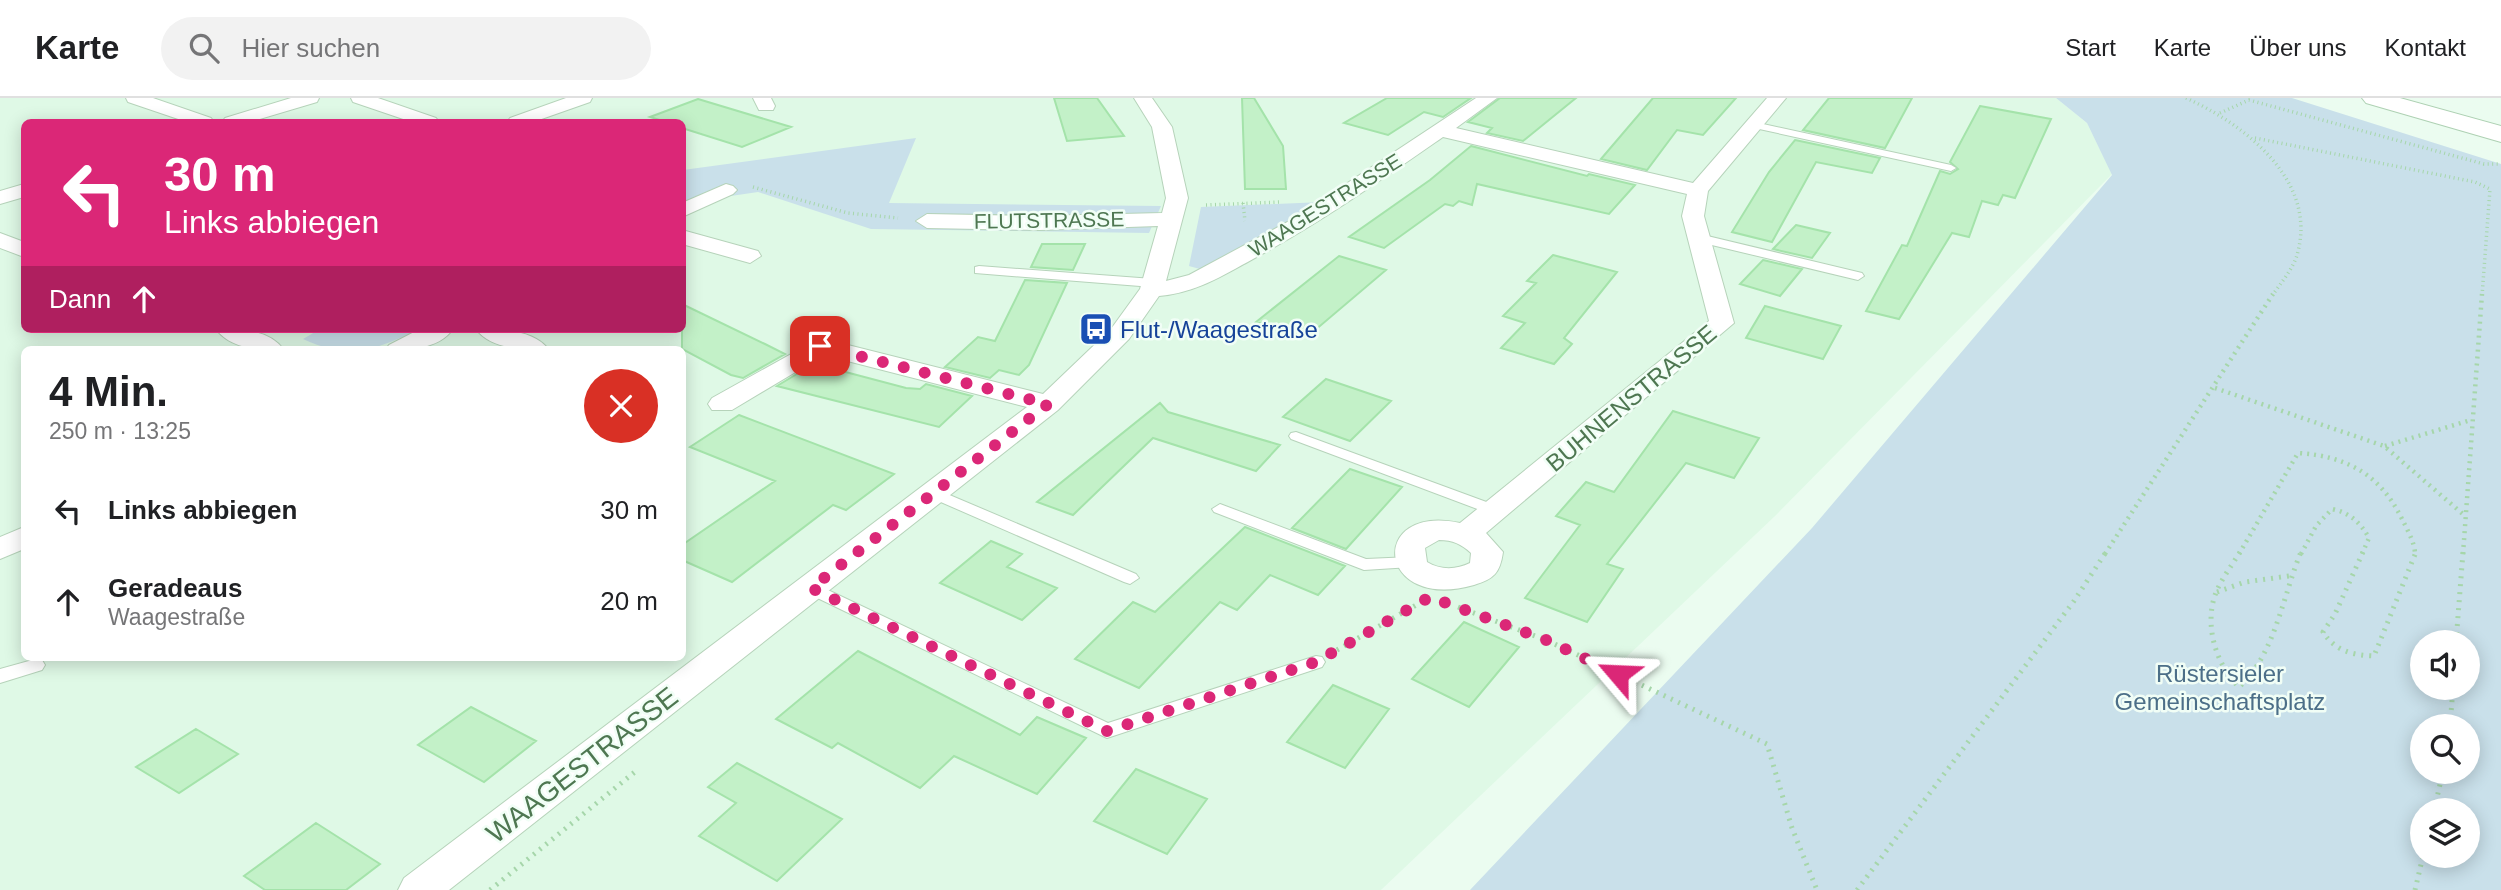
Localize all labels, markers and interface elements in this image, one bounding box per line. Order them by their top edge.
search box [161,17,651,80]
text: Karte [35,29,119,66]
icon: search [185,29,223,67]
text: Hier suchen [241,33,380,63]
text: Start [2065,34,2116,61]
text: Karte [2154,34,2211,61]
text: Über uns [2249,34,2347,61]
text: Kontakt [2385,34,2466,61]
icon: left [49,147,140,238]
text: 30 m [164,147,276,201]
street label: WAAGESTRASSE [1245,149,1405,261]
text: Links abbiegen [164,204,379,240]
street label: FLUTSTRASSE [974,207,1124,233]
icon: ahead [125,280,163,318]
text: Dann [49,284,111,314]
bus stop icon: Flut-/Waagestraße [1077,310,1115,348]
pin [790,316,850,376]
place label: Flut-/Waagestraße [1120,316,1318,343]
street label: BUHNENSTRASSE [1541,319,1721,477]
icon: arrive [801,327,839,365]
text: 4 Min. [49,368,168,415]
button: close [584,369,658,443]
text: 250 m · 13:25 [49,418,191,444]
icon: left [49,492,87,530]
text: Links abbiegen [108,495,297,525]
text: 30 m [600,495,658,525]
text: Geradeaus [108,573,242,603]
icon: ahead [49,583,87,621]
text: 20 m [600,586,658,616]
text: Waagestraße [108,604,245,630]
map controls [2410,630,2480,868]
button: sound [2410,630,2480,700]
position arrow [1581,637,1655,711]
park label: Rüstersieler Gemeinschaftsplatz [2115,660,2325,715]
street label: WAAGESTRASSE [480,681,684,849]
button: search [2410,714,2480,784]
button: layers [2410,798,2480,868]

